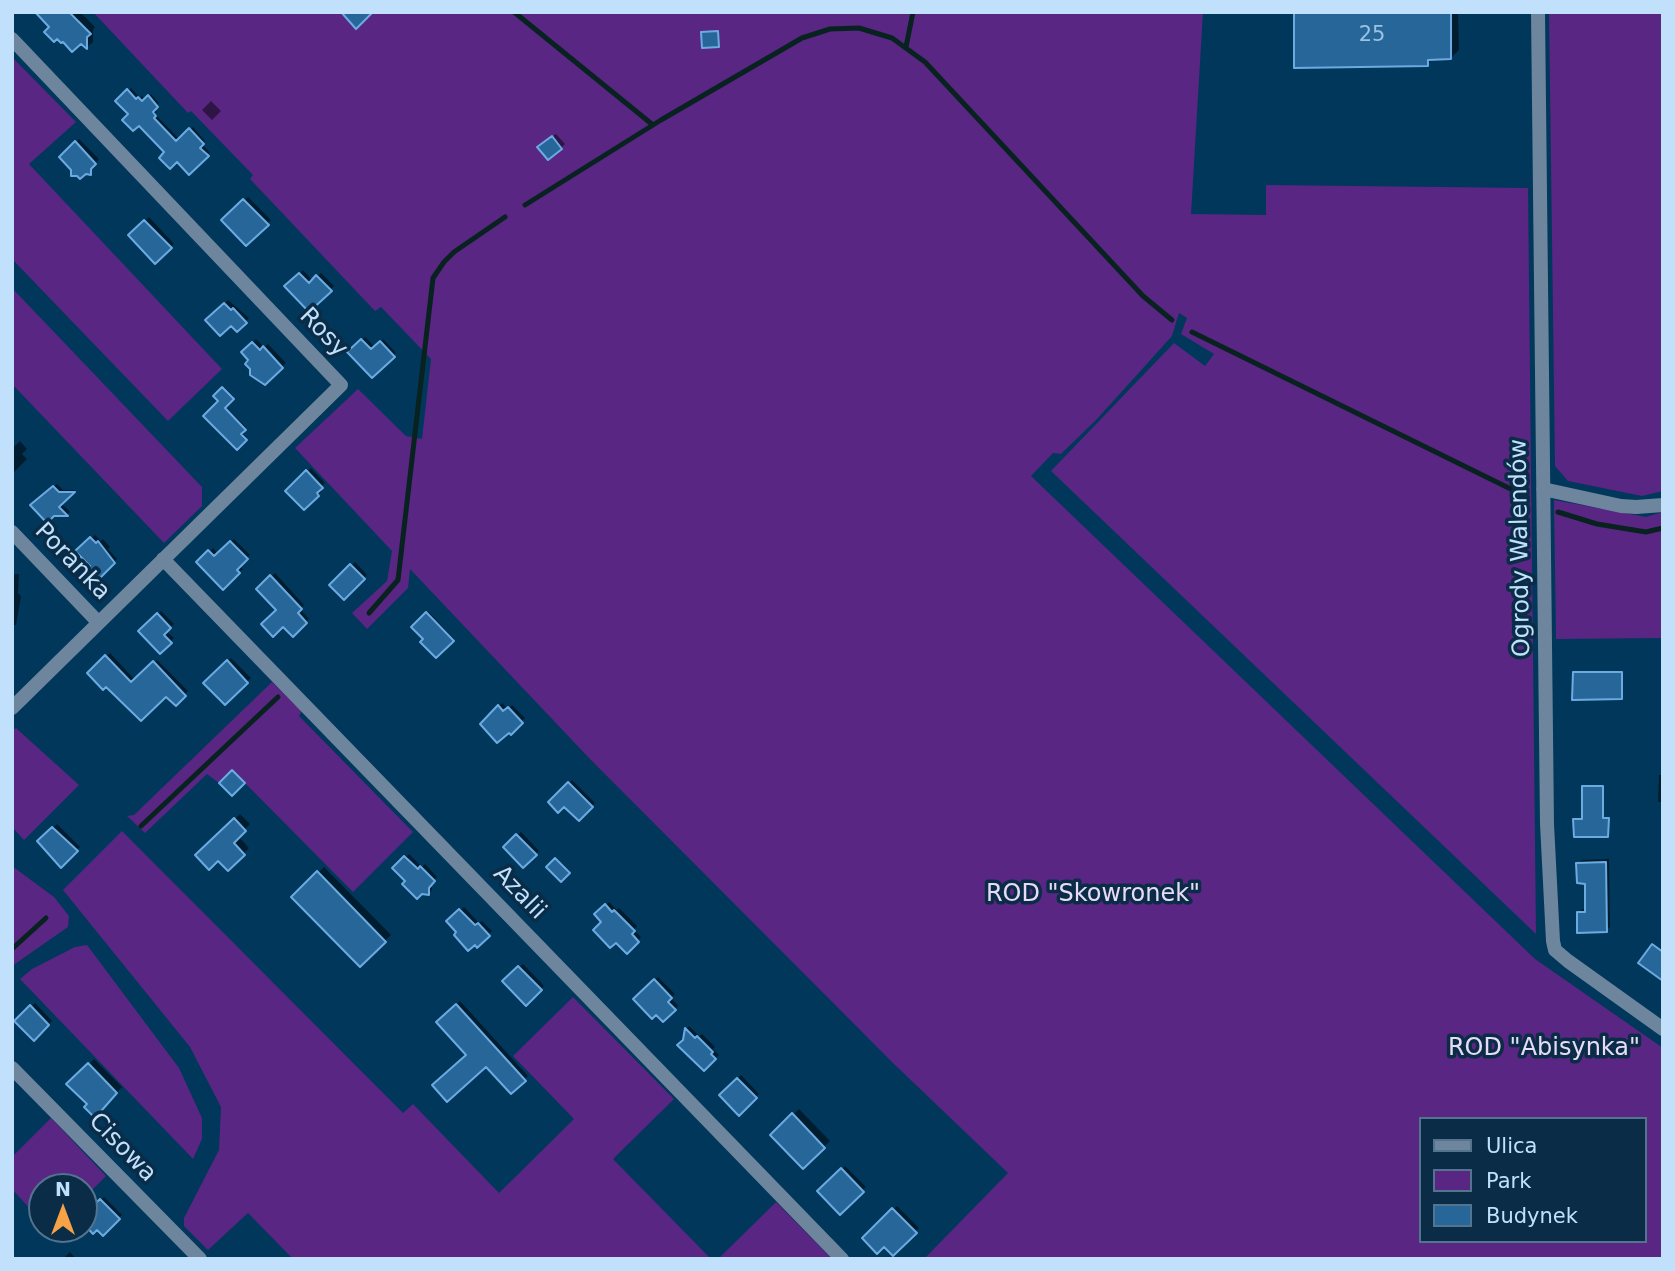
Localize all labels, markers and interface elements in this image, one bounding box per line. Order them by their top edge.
house number: 25 [1359,23,1385,49]
street label: Rosy [293,302,353,364]
street label: Ogrody Walendów [1505,439,1537,657]
street label: Poranka [28,517,116,607]
street label: Azalii [487,860,551,926]
park label: ROD "Skowronek" [986,881,1200,909]
park label: ROD "Abisynka" [1448,1035,1640,1063]
street label: Cisowa [82,1107,162,1189]
legend [1420,1117,1647,1243]
text: Ulica [1486,1134,1537,1158]
text: Park [1486,1169,1531,1193]
north arrow [28,1173,98,1243]
text: N [55,1178,71,1200]
text: Budynek [1486,1204,1578,1228]

